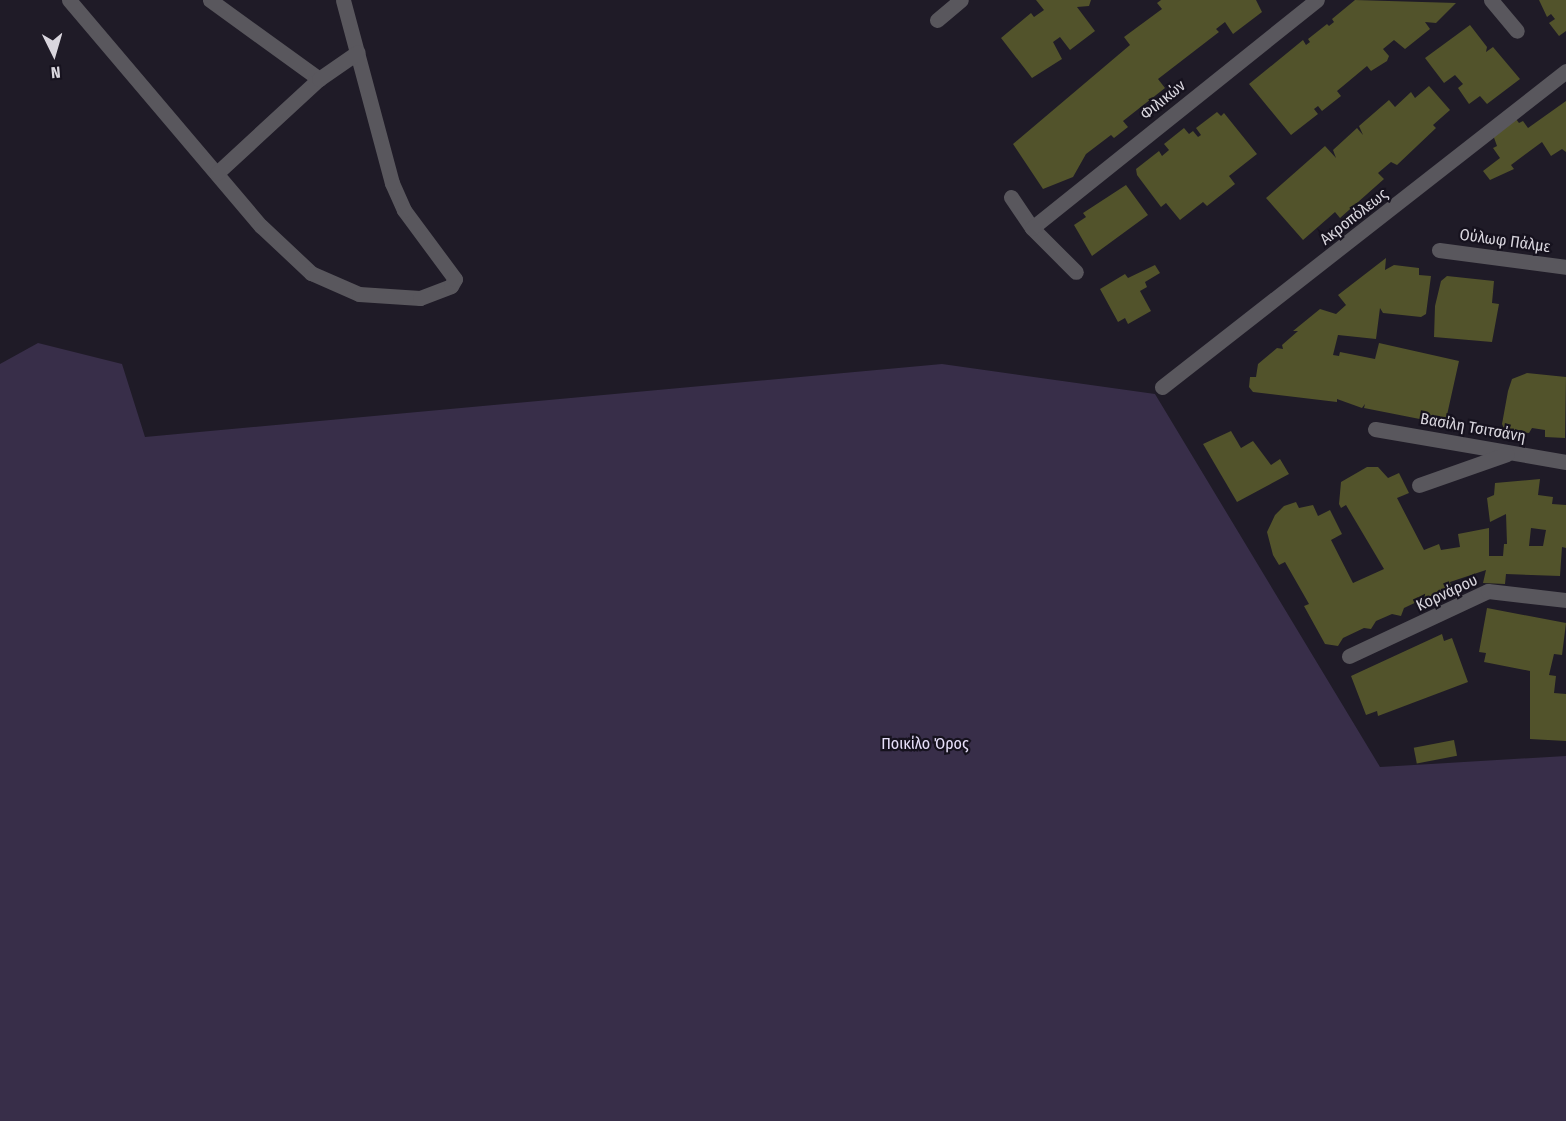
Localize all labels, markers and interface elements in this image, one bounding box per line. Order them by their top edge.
north arrow [24,24,84,84]
text: N [50,63,61,82]
street label: Φιλικών [1137,76,1189,124]
street label: Ακροπόλεως [1316,185,1392,249]
street label: Ούλωφ Πάλμε [1458,225,1552,257]
street label: Βασίλη Τσιτσάνη [1419,409,1527,447]
street label: Κορνάρου [1413,570,1481,616]
park label: Ποικίλο Όρος [881,734,969,754]

